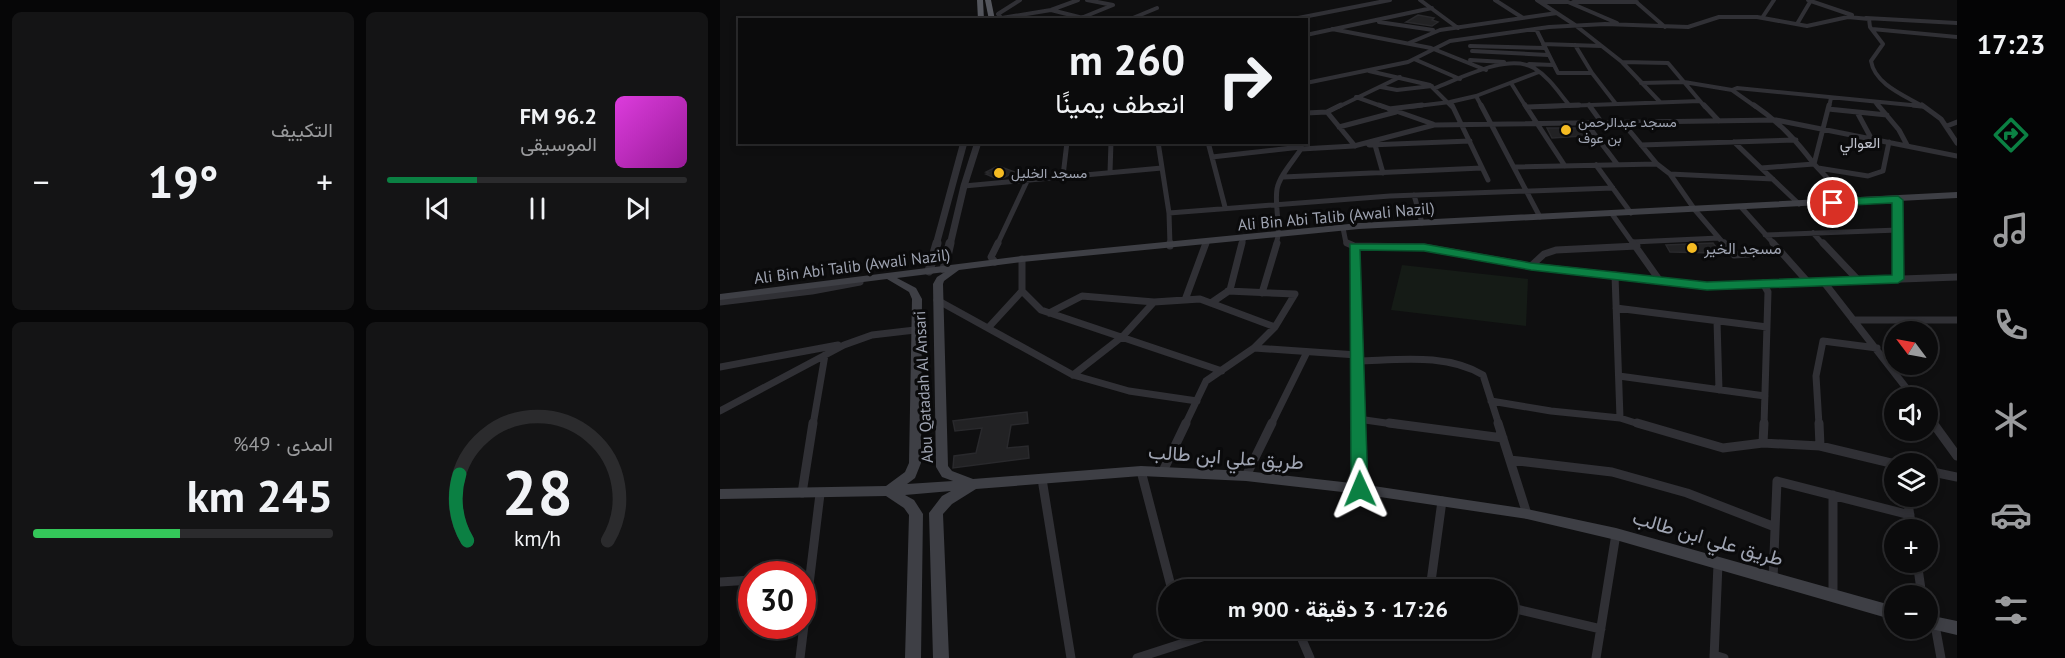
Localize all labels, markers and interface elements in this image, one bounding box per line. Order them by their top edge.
text: 17:23 [1977,27,2045,61]
text: 260 m [1069,32,1185,87]
icon: right [1206,42,1284,120]
text: انعطف يمينًا [1055,86,1185,120]
text: 96.2 FM [520,102,597,130]
place label: مسجد عبدالرحمن بن عوف [1578,113,1677,147]
icon: directions [1990,114,2032,156]
text: التكييف [271,117,333,143]
marker: مسجد عبدالرحمن بن عوف [1559,123,1573,137]
text: الموسيقى [520,131,597,157]
district label: العوالي [1840,133,1880,156]
text: 19° [148,152,218,210]
text: − [33,160,50,203]
text: + [316,160,333,203]
place label: مسجد الخليل [1011,164,1087,182]
marker: مسجد الخليل [992,166,1006,180]
pin [1807,177,1858,228]
icon: arrive [1816,186,1849,219]
icon: previous [421,192,454,225]
icon: pause [521,192,554,225]
icon: next [621,192,654,225]
street label: Ali Bin Abi Talib (Awali Nazil) [1237,197,1435,235]
icon: music [1990,209,2032,251]
place label: مسجد الخير [1703,238,1781,259]
marker: مسجد الخير [1685,241,1699,255]
street label: Ali Bin Abi Talib (Awali Nazil) [753,244,951,288]
icon: phone [1990,304,2032,346]
street label: Abu Qatadah Al Ansari [909,310,937,464]
north arrow [1884,321,1938,375]
map controls [1884,321,1938,639]
button: sound [1884,387,1938,441]
icon: climate [1990,399,2032,441]
text: المدى · 49% [233,431,333,457]
street label: طريق علي ابن طالب [1147,439,1305,479]
text: 28 [502,451,572,532]
button: layers [1884,453,1938,507]
position arrow [1328,457,1392,521]
text: 245 km [187,466,333,524]
icon: car [1990,494,2032,536]
street label: طريق علي ابن طالب [1628,504,1786,576]
button: + [1884,519,1938,573]
text: km/h [513,524,560,552]
speed limit sign: 30 [738,561,816,639]
button: − [1884,585,1938,639]
icon: filters [1990,589,2032,631]
text: 17:26 · 3 دقيقة · 900 m [1228,595,1448,623]

